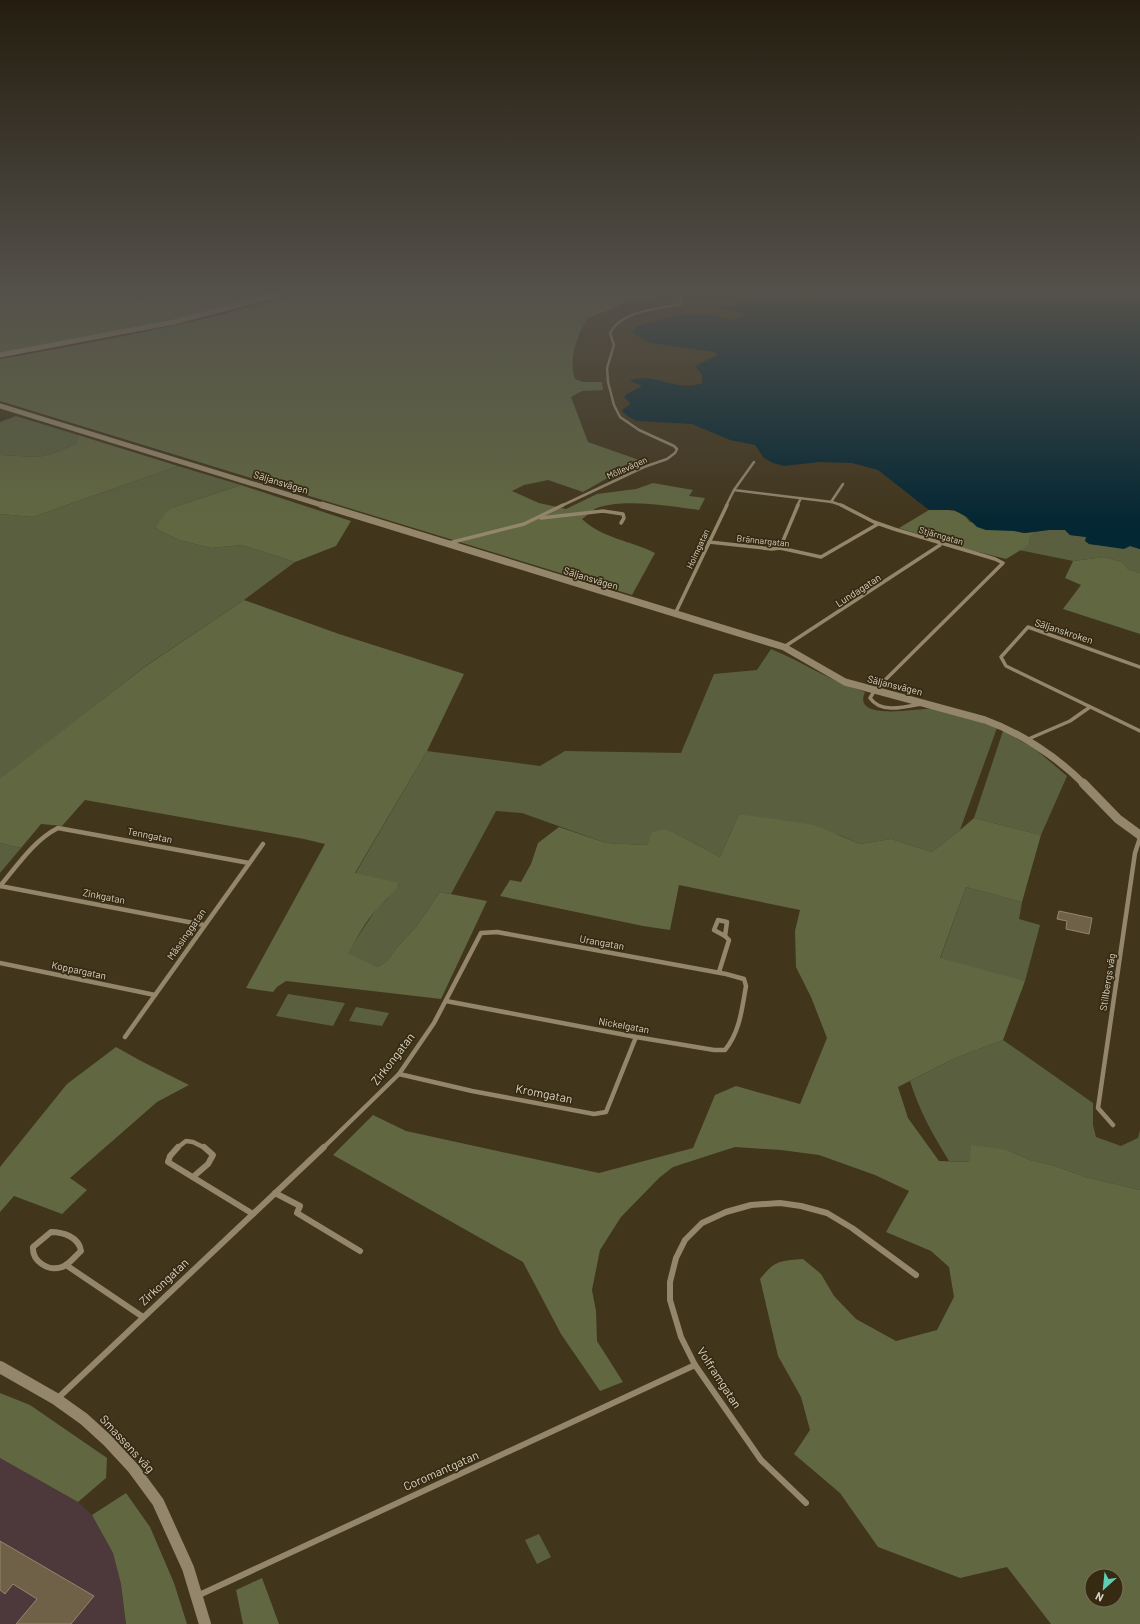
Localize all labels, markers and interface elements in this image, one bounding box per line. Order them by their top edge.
street label: Möllevägen [605,454,649,481]
street label: Säljansvägen [252,468,310,496]
street label: Stjärngatan [918,524,965,547]
street label: Holmgatan [684,527,712,570]
street label: Brännargatan [736,532,790,549]
street label: Säljansvägen [562,564,620,592]
street label: Lundagatan [833,571,883,609]
street label: Säljanskroken [1033,616,1095,646]
street label: Säljansvägen [866,672,924,698]
street label: Tenngatan [126,825,174,845]
street label: Zinkgatan [82,886,126,906]
street label: Mässinggatan [164,906,208,962]
street label: Urangatan [579,932,625,952]
street label: Stillbergs väg [1097,952,1117,1012]
street label: Koppargatan [51,958,107,982]
street label: Nickelgatan [598,1015,650,1035]
street label: Zirkongatan [368,1030,417,1087]
street label: Kromgatan [515,1081,574,1105]
street label: Zirkongatan [136,1255,191,1308]
street label: Volframgatan [695,1344,745,1411]
street label: Smassens väg [98,1412,158,1475]
street label: Coromantgatan [401,1447,480,1493]
north arrow [1084,1568,1124,1608]
text: N [1093,1590,1105,1605]

